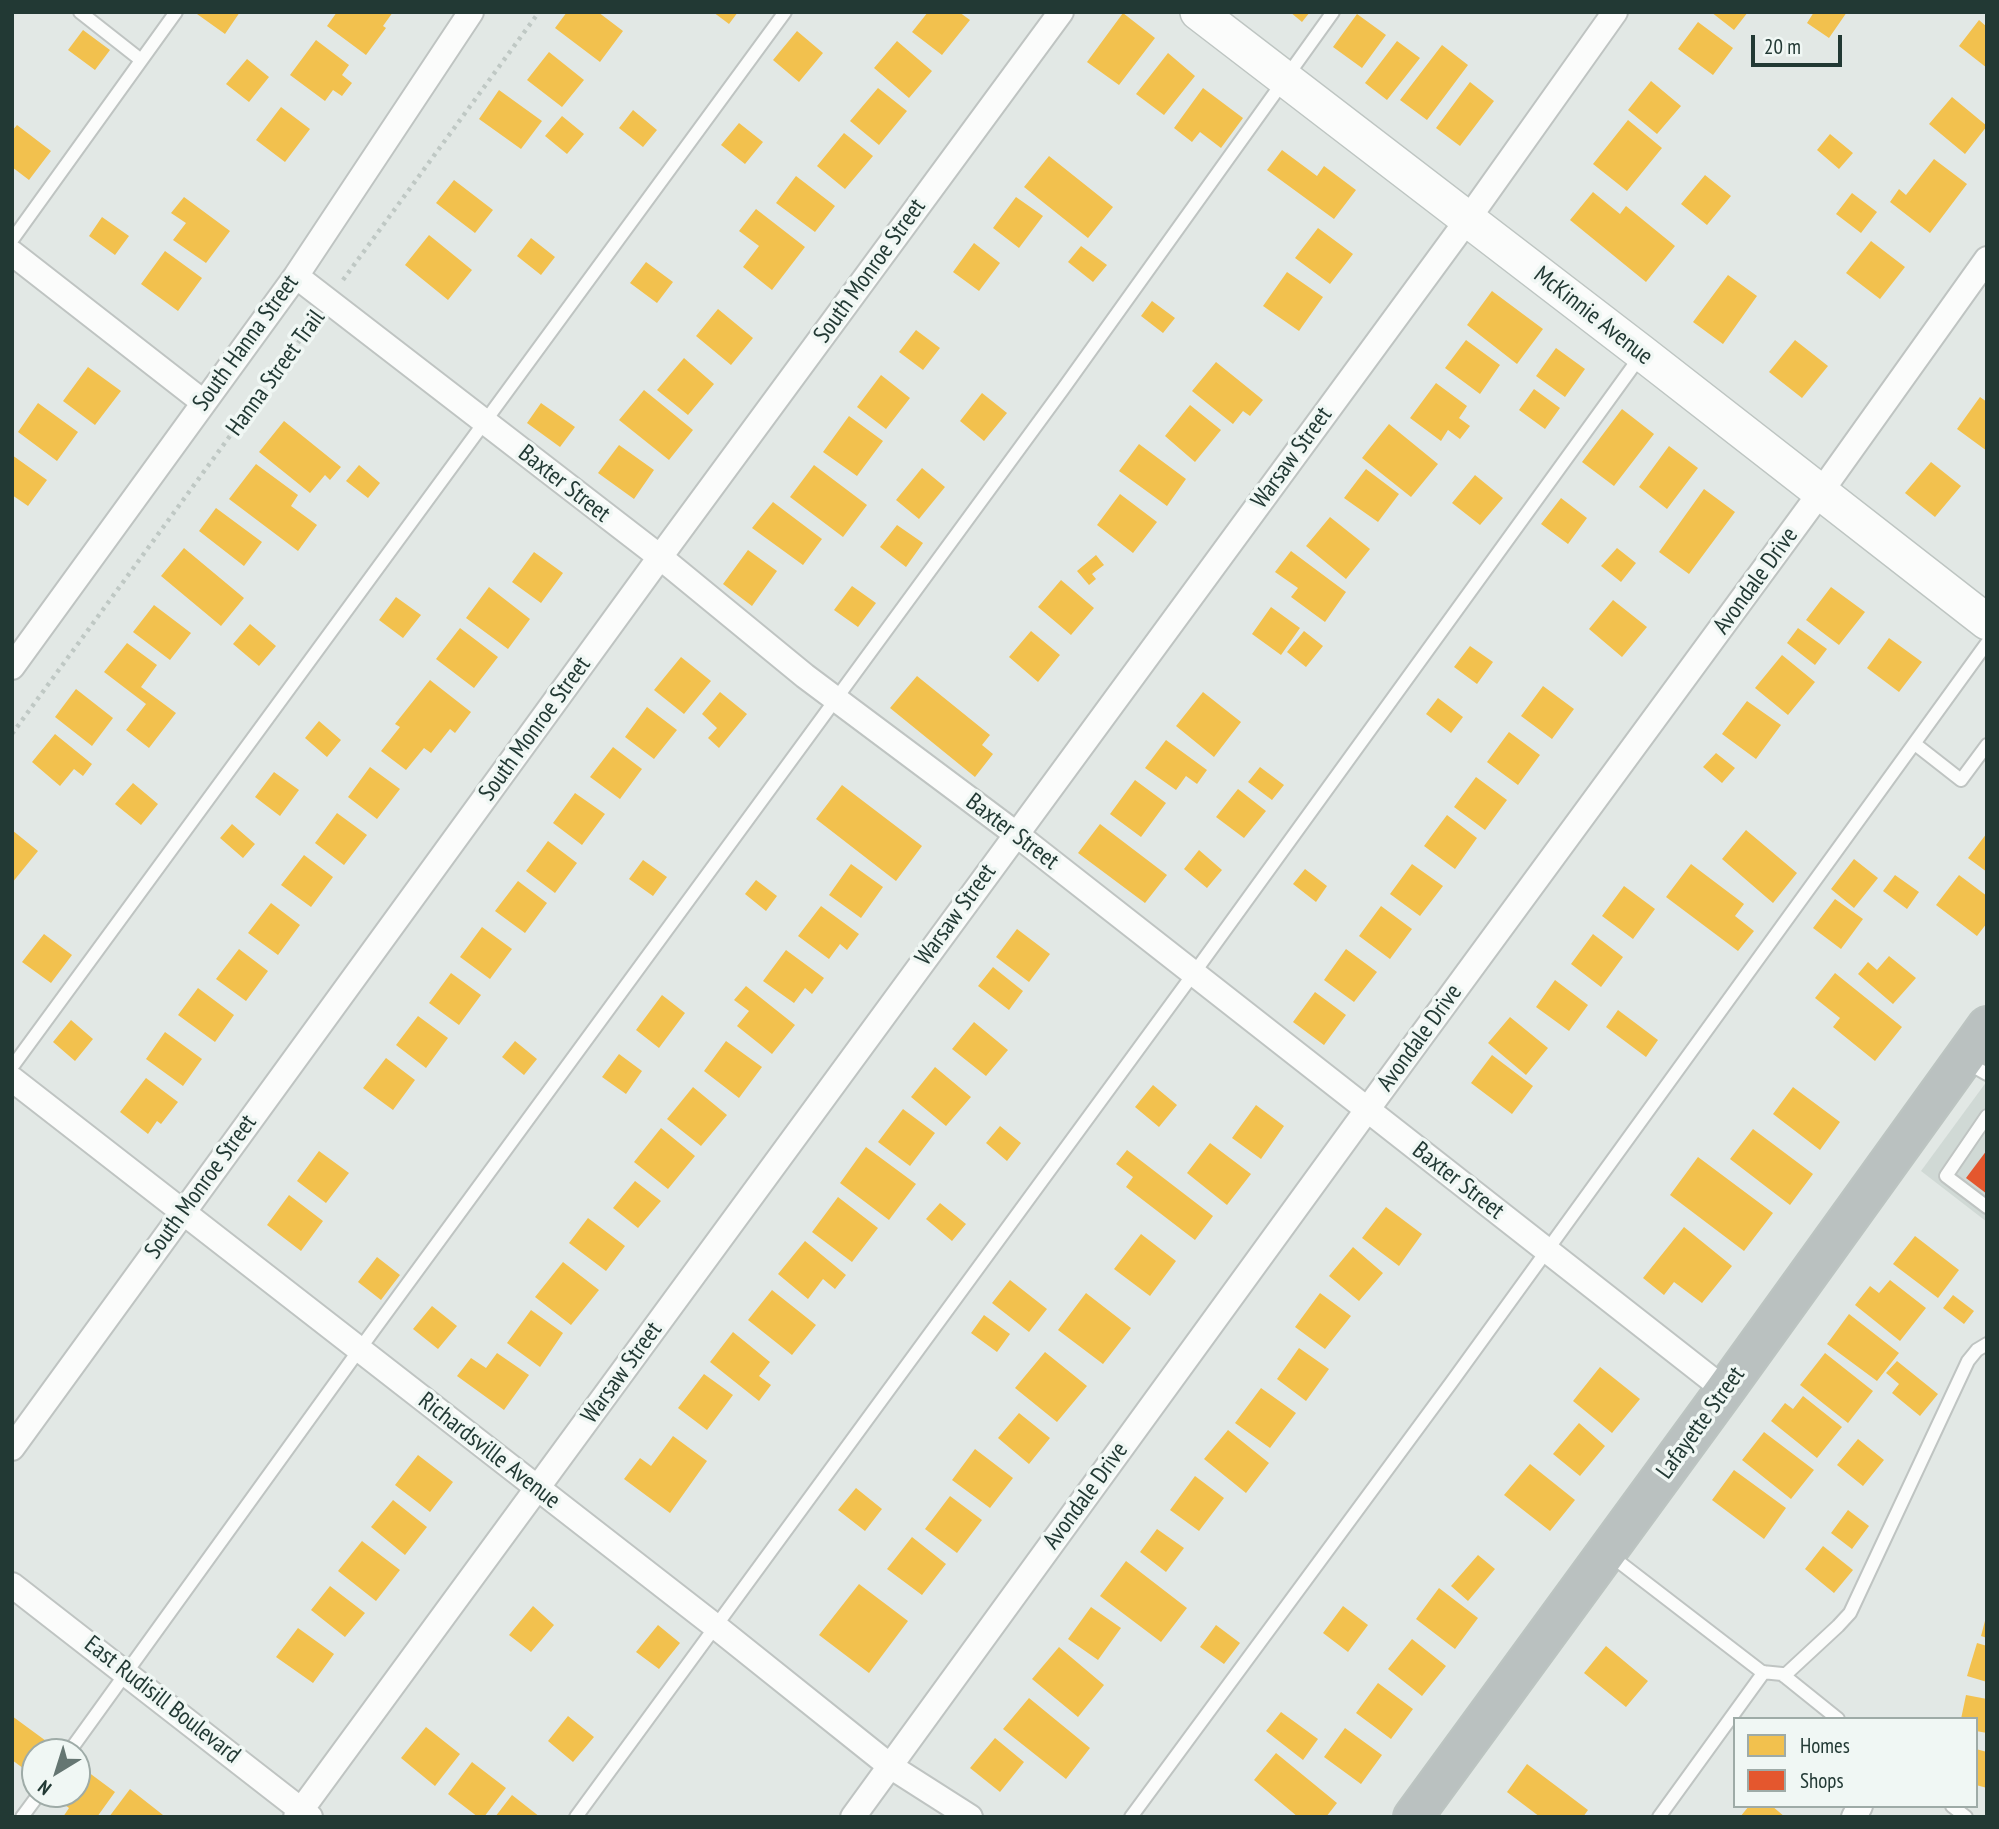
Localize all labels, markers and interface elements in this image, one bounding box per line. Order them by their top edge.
scale bar [1754,21,1845,65]
text: 20 m [1764,33,1801,60]
street label: South Monroe Street [808,193,932,349]
street label: McKinnie Avenue [1528,261,1658,371]
street label: South Hanna Street [187,269,305,417]
street label: Hanna Street Trail [221,304,331,442]
street label: Warsaw Street [1246,402,1338,514]
street label: Baxter Street [512,439,616,529]
street label: Avondale Drive [1708,522,1804,640]
street label: South Monroe Street [473,651,597,807]
street label: Baxter Street [960,788,1064,876]
street label: Warsaw Street [910,859,1002,971]
street label: Avondale Drive [1372,979,1468,1097]
street label: South Monroe Street [139,1109,263,1265]
street label: Baxter Street [1406,1136,1510,1226]
street label: Warsaw Street [576,1317,668,1429]
street label: Lafayette Street [1651,1361,1751,1485]
street label: Richardsville Avenue [412,1387,566,1515]
street label: Avondale Drive [1038,1437,1134,1555]
street label: East Rudisill Boulevard [78,1630,246,1770]
legend [1733,1717,1978,1808]
text: Homes [1800,1732,1850,1759]
north arrow [21,1738,91,1808]
text: Shops [1800,1767,1844,1794]
text: N [33,1775,56,1801]

